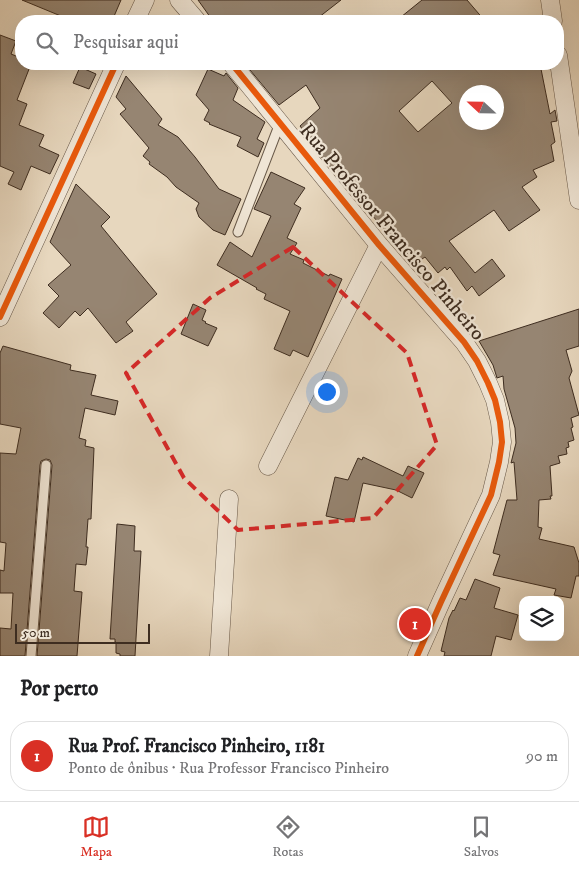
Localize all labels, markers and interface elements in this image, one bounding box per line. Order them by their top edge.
search box [15,15,564,70]
icon: search [33,29,61,57]
text: Pesquisar aqui [73,31,179,54]
north arrow [459,85,504,130]
street label: Rua Professor Francisco Pinheiro [293,118,491,346]
your location [314,379,340,405]
map controls [519,596,564,641]
button: layers [519,596,564,641]
pin: 1 [399,605,431,643]
scale bar [15,621,150,644]
text: 50 m [22,624,50,642]
text: Por perto [20,676,98,702]
text: Rua Prof. Francisco Pinheiro, 1181 [68,735,325,758]
text: 1 [34,746,40,766]
text: 90 m [526,746,558,766]
text: Ponto de ônibus · Rua Professor Francisco Pinheiro [68,758,389,778]
tab: Mapa [80,813,112,861]
tab: Rotas [272,813,303,861]
tab: Salvos [464,813,499,861]

